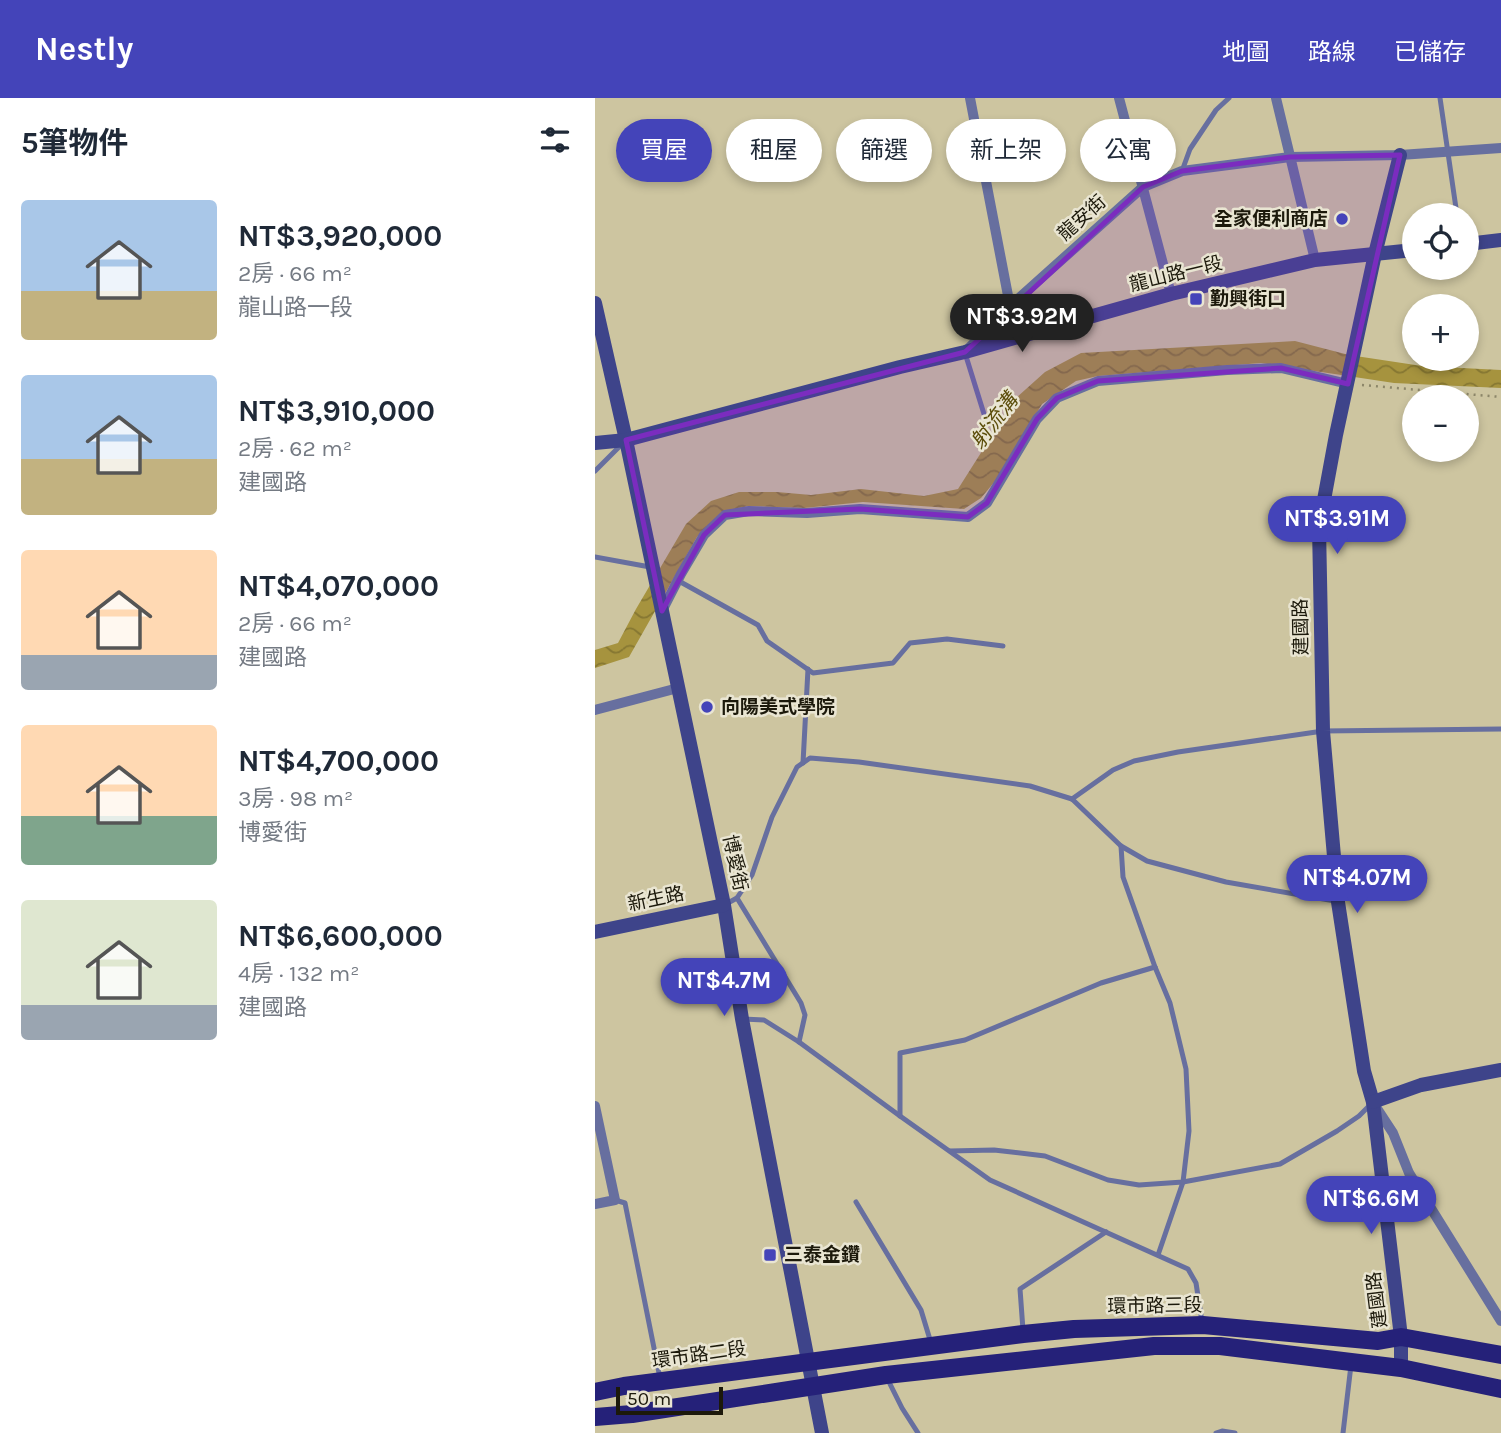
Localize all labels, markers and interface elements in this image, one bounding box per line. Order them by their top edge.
text: Nestly [35,30,133,68]
text: 地圖 [1222,38,1270,66]
text: 路線 [1308,38,1356,66]
text: 已儲存 [1394,38,1466,66]
chip: 買屋 [616,119,712,182]
chip: 租屋 [726,119,822,182]
chip: 篩選 [836,119,932,182]
chip: 新上架 [946,119,1066,182]
chip: 公寓 [1080,119,1176,182]
icon: filters [536,121,574,159]
text: 5筆物件 [21,125,128,161]
street label: 龍安街 [1053,191,1111,245]
map controls [1402,203,1479,462]
button: locate [1402,203,1479,280]
place label: 全家便利商店 [1214,208,1328,230]
marker: 全家便利商店 [1334,211,1350,227]
text: NT$3,920,000 [238,218,442,254]
icon: home [77,228,161,312]
street label: 龍山路一段 [1127,252,1225,296]
text: 2房 · 66 m² [238,260,352,287]
place label: 勤興街口 [1210,288,1286,310]
marker: 勤興街口 [1188,291,1204,307]
text: 龍山路一段 [238,294,353,321]
pin: NT$3.92M [950,294,1094,354]
button: + [1402,294,1479,371]
text: NT$3.92M [966,303,1078,330]
button: − [1402,385,1479,462]
water label: 射流溝 [965,386,1024,453]
text: NT$3,910,000 [238,393,435,429]
icon: home [77,403,161,487]
text: 2房 · 62 m² [238,435,352,462]
text: 建國路 [238,469,307,496]
pin: NT$3.91M [1265,496,1409,556]
text: NT$3.91M [1284,505,1390,532]
text: NT$4,070,000 [238,568,439,604]
icon: home [77,578,161,662]
street label: 建國路 [1290,598,1312,656]
text: 2房 · 66 m² [238,610,352,637]
text: 建國路 [238,644,307,671]
place label: 向陽美式學院 [721,696,835,718]
marker: 向陽美式學院 [699,699,715,715]
text: NT$4,700,000 [238,743,439,779]
icon: home [77,753,161,837]
text: 3房 · 98 m² [238,785,353,812]
text: 博愛街 [238,819,307,846]
street label: 博愛街 [718,833,752,893]
pin: NT$4.07M [1285,856,1429,915]
text: NT$4.07M [1302,864,1412,891]
street label: 新生路 [626,882,686,916]
text: NT$6,600,000 [238,918,443,954]
icon: home [77,928,161,1012]
pin: NT$4.7M [659,958,789,1018]
text: 4房 · 132 m² [238,960,360,987]
text: NT$4.7M [677,967,771,994]
text: 建國路 [238,994,307,1021]
pin: NT$6.6M [1306,1176,1436,1236]
text: NT$6.6M [1322,1185,1420,1212]
place label: 三泰金鑽 [784,1244,860,1266]
marker: 三泰金鑽 [762,1247,778,1263]
street label: 建國路 [1363,1270,1391,1330]
street label: 環市路三段 [1107,1294,1203,1318]
street label: 環市路二段 [650,1337,748,1373]
scale bar [616,1384,723,1416]
text: 50 m [627,1388,671,1410]

